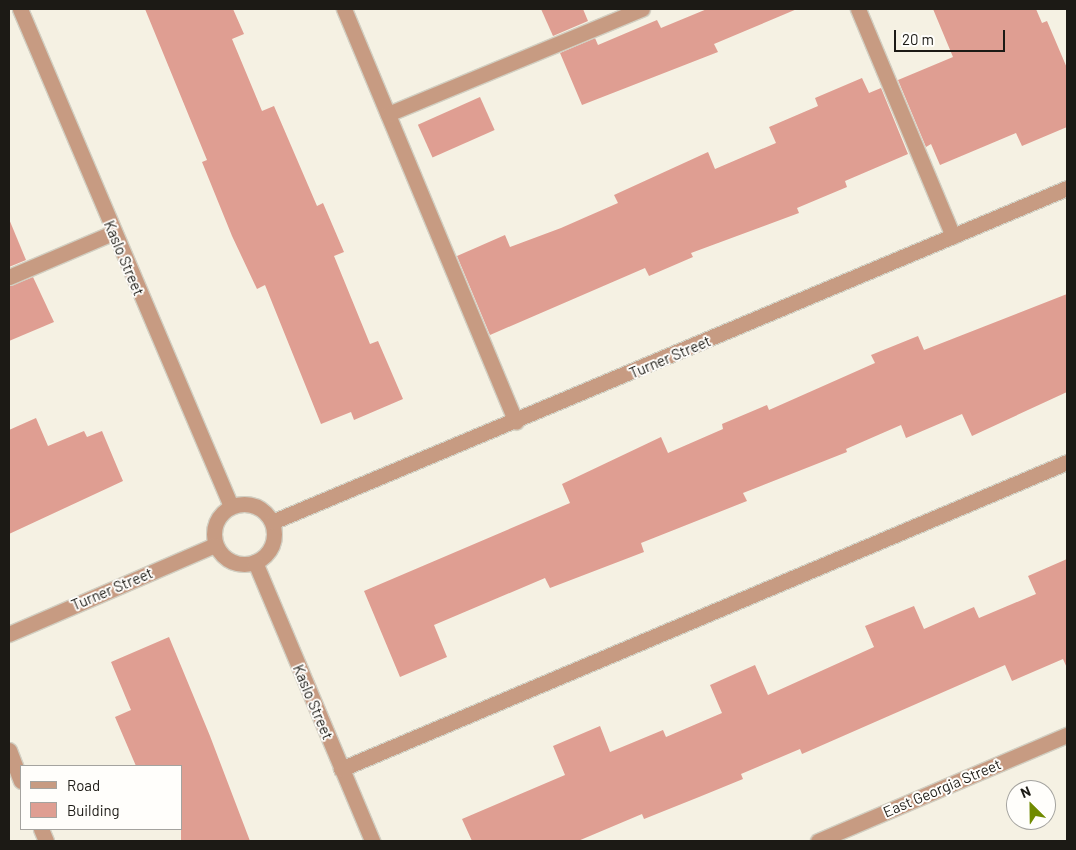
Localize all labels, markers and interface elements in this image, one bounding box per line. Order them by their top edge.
scale bar [896,20,1007,52]
text: 20 m [902,30,934,48]
street label: Kaslo Street [100,218,148,298]
street label: Turner Street [627,332,713,382]
street label: Turner Street [69,564,155,614]
street label: Kaslo Street [289,662,337,742]
street label: East Georgia Street [880,755,1004,821]
legend [20,765,182,830]
text: Road [67,776,100,794]
north arrow [1006,780,1056,830]
text: N [1018,782,1033,801]
text: Building [67,801,120,819]

